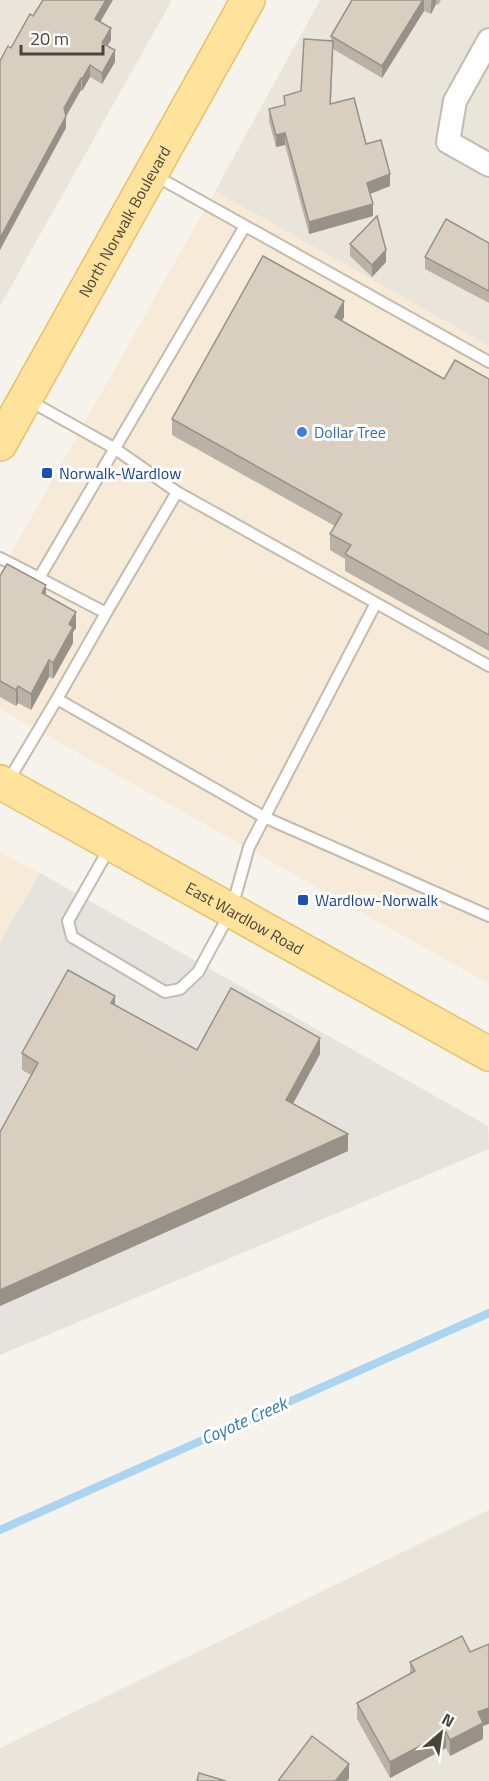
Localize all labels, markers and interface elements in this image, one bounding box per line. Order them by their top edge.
scale bar [21,18,104,56]
text: 20 m [30,25,69,52]
street label: North Norwalk Boulevard [72,141,176,302]
place label: Dollar Tree [314,420,386,444]
marker: Dollar Tree [295,425,309,439]
place label: Norwalk-Wardlow [59,461,181,485]
marker: Norwalk-Wardlow [40,466,54,480]
street label: East Wardlow Road [181,876,308,961]
place label: Wardlow-Norwalk [315,888,438,912]
marker: Wardlow-Norwalk [296,893,310,907]
water label: Coyote Creek [197,1389,293,1451]
north arrow [411,1703,471,1763]
text: N [438,1707,459,1733]

